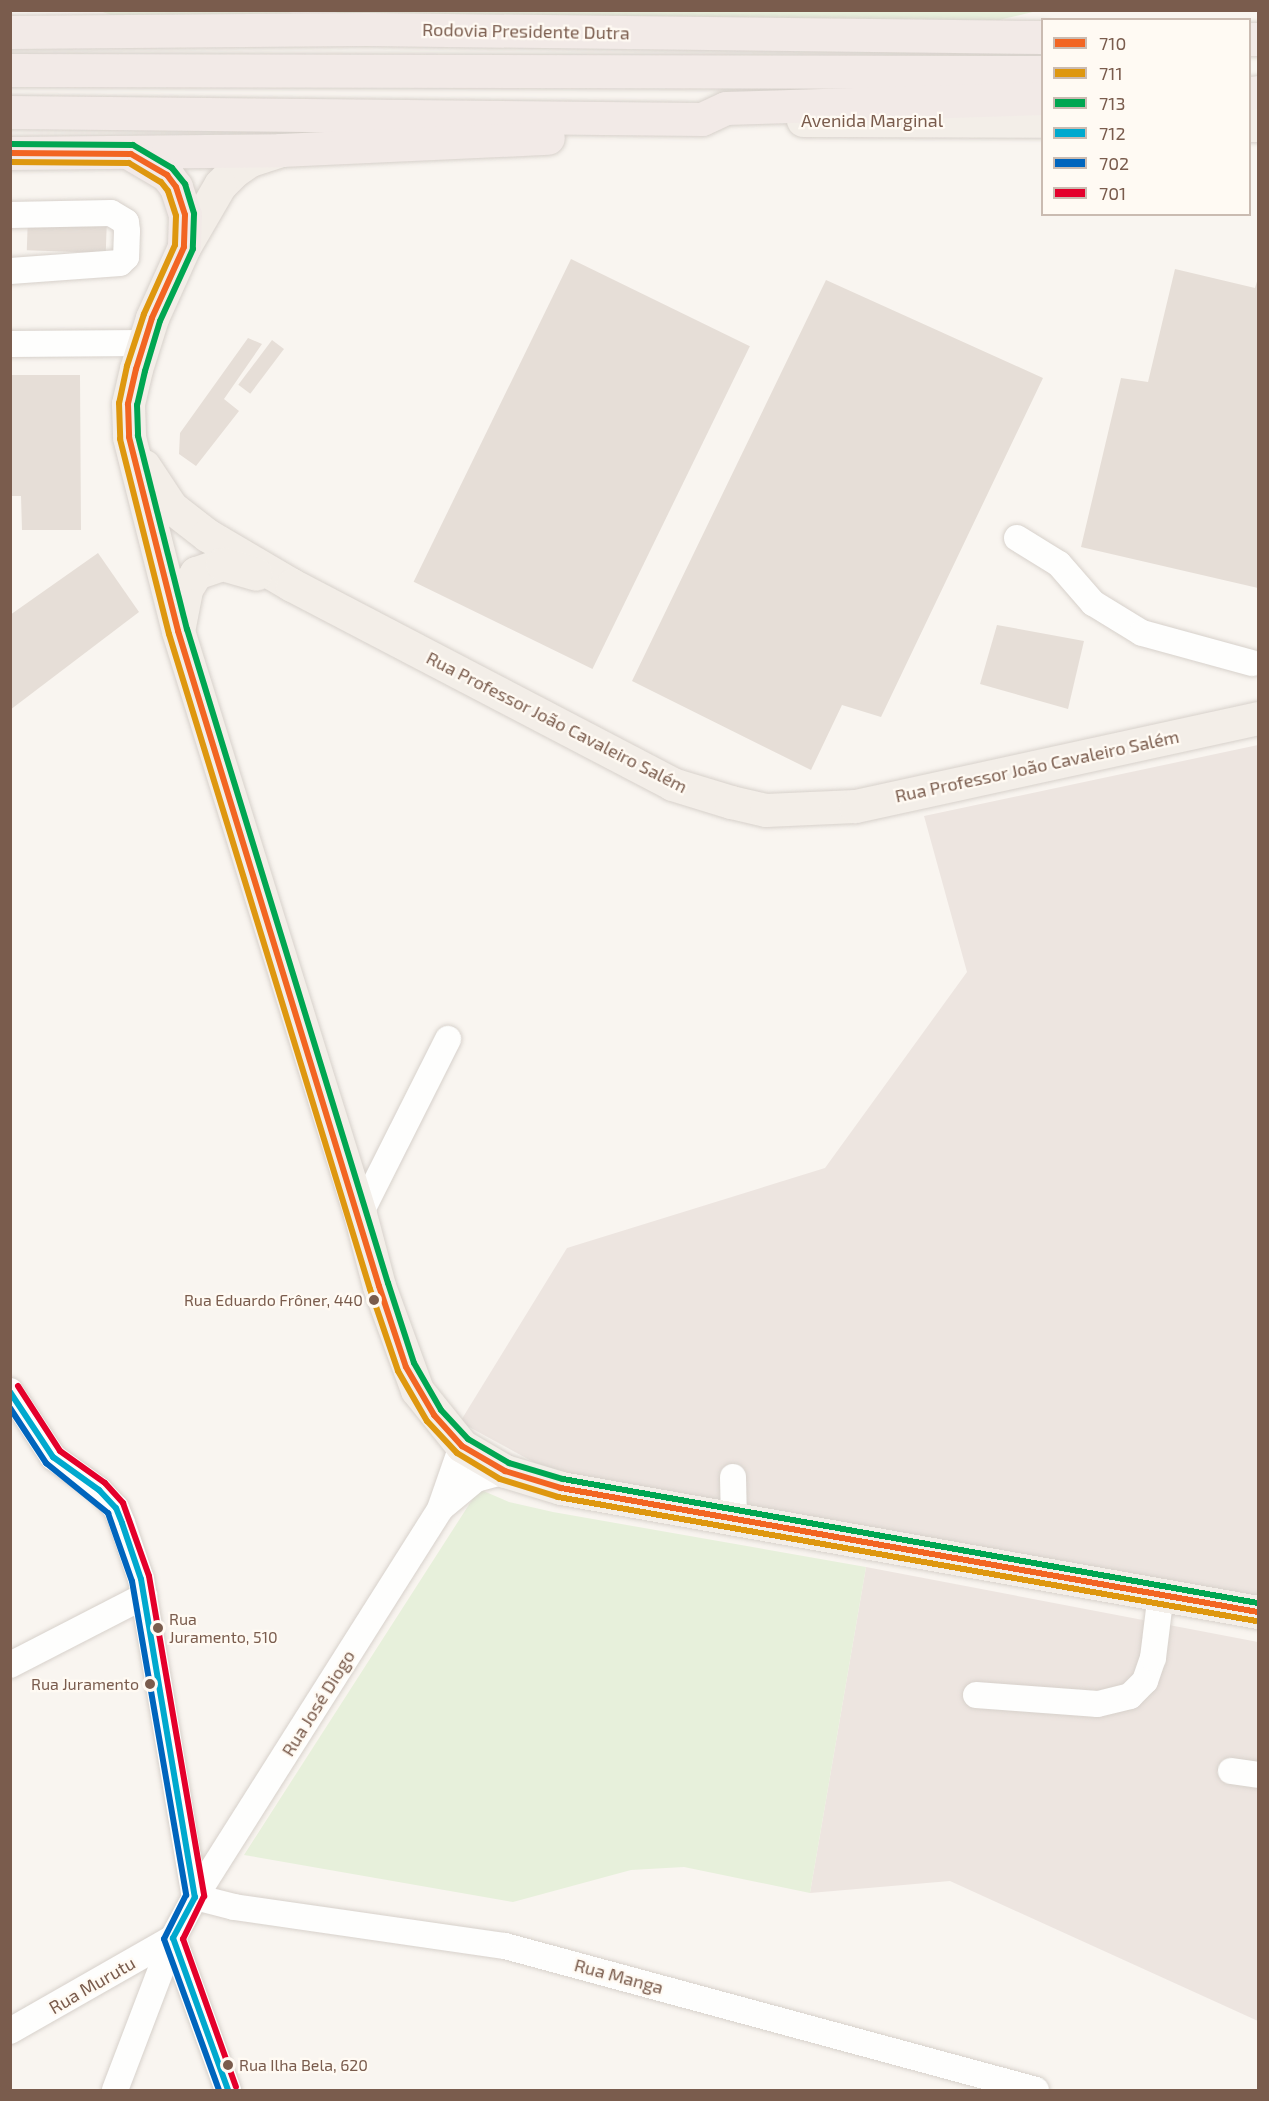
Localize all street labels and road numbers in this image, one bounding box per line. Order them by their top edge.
street label: Rodovia Presidente Dutra [422,18,630,44]
street label: Avenida Marginal [801,109,943,131]
street label: Rua Professor João Cavaleiro Salém [423,646,691,798]
street label: Rua Professor João Cavaleiro Salém [893,725,1181,807]
street label: Rua José Diogo [277,1646,359,1760]
street label: Rua Murutu [45,1952,139,2018]
street label: Rua Manga [572,1954,666,1998]

